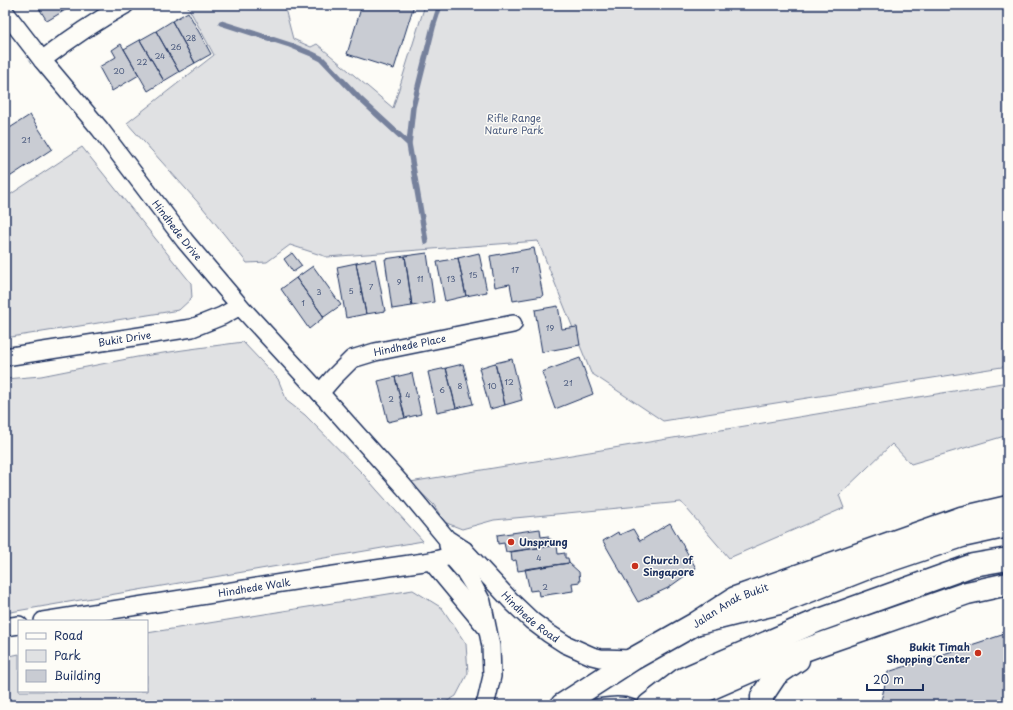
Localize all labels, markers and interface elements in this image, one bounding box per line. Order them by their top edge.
house number: 28 [186,32,196,44]
house number: 26 [171,41,182,53]
house number: 24 [155,50,165,62]
house number: 22 [137,56,147,68]
house number: 20 [113,65,125,77]
park label: Rifle Range Nature Park [484,110,544,137]
house number: 21 [21,134,31,146]
street label: Hindhede Drive [149,196,206,263]
house number: 17 [511,264,520,276]
house number: 15 [469,269,477,281]
house number: 11 [417,273,423,285]
house number: 13 [447,273,455,285]
house number: 9 [397,276,402,288]
house number: 7 [369,281,374,293]
house number: 5 [348,285,354,297]
house number: 3 [316,286,322,298]
house number: 1 [301,297,305,309]
house number: 19 [546,322,554,334]
street label: Bukit Drive [97,326,152,349]
street label: Hindhede Place [372,330,447,359]
house number: 12 [504,376,514,388]
house number: 21 [563,377,573,389]
house number: 8 [458,380,463,392]
house number: 10 [487,380,497,392]
house number: 6 [439,384,445,396]
house number: 4 [405,389,411,401]
house number: 2 [388,393,394,405]
place label: Unsprung [519,534,568,549]
marker: Unsprung [506,537,516,547]
house number: 4 [536,552,542,564]
place label: Church of Singapore [643,552,695,579]
marker: Church of Singapore [630,561,640,571]
street label: Hindhede Walk [217,574,292,600]
street label: Jalan Anak Bukit [689,579,770,631]
house number: 2 [542,581,548,593]
street label: Hindhede Road [498,587,563,646]
legend [18,620,148,692]
text: Road [54,626,83,644]
place label: Bukit Timah Shopping Center [887,639,971,666]
text: Park [54,646,81,664]
marker: Bukit Timah Shopping Center [973,648,983,658]
text: Building [54,666,101,684]
scale bar [867,666,923,692]
text: 20 m [873,670,904,688]

